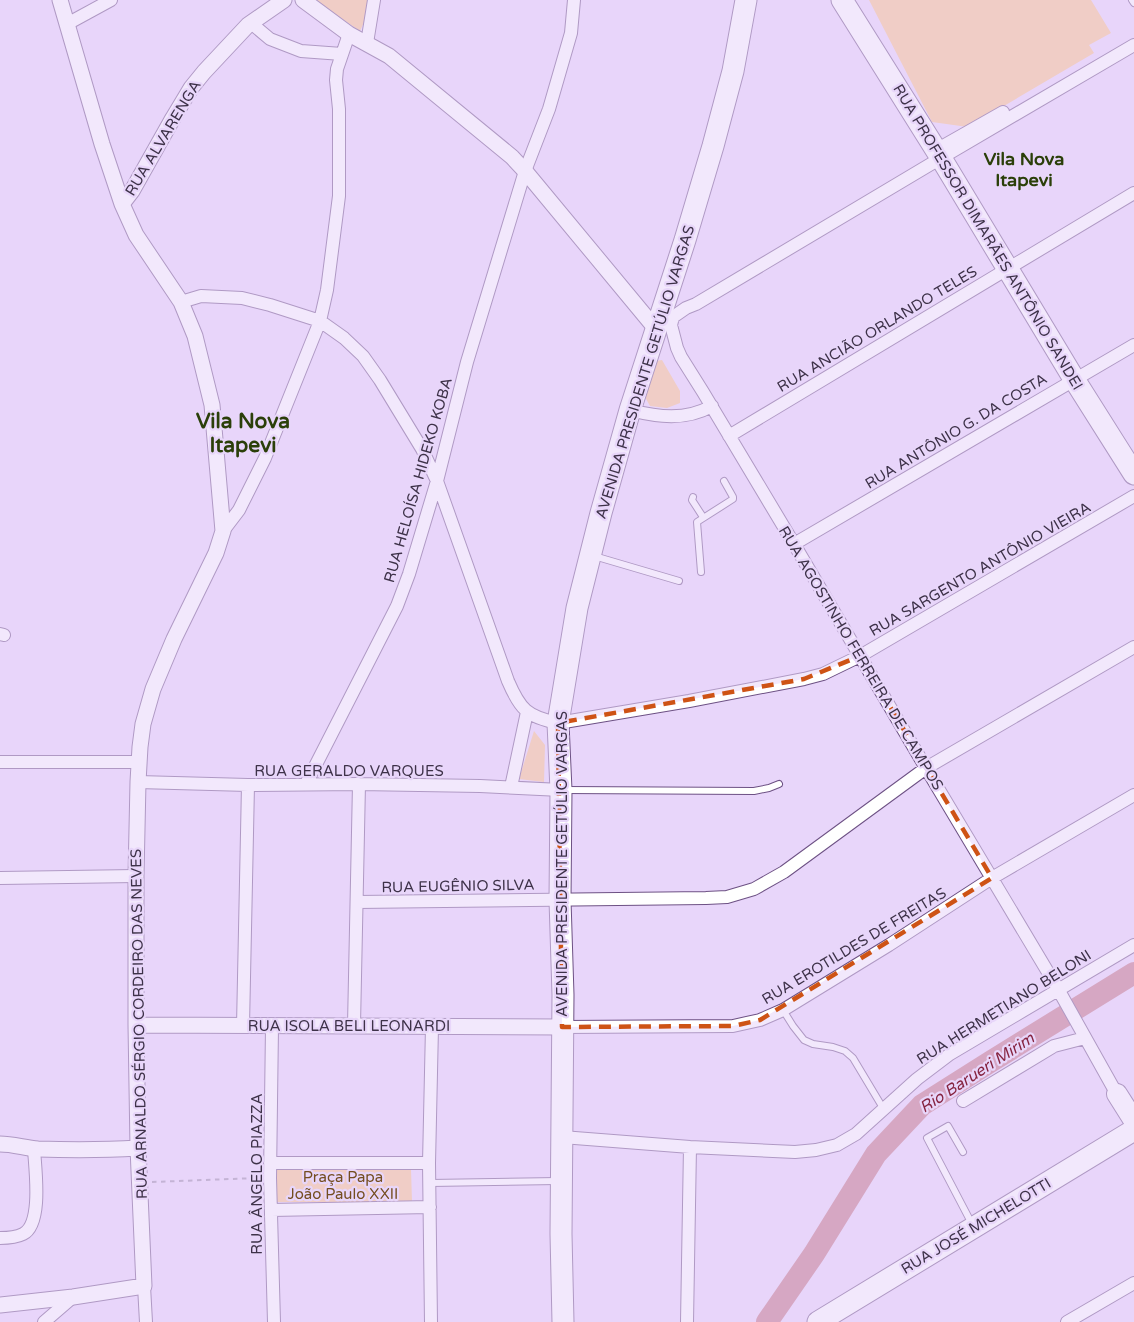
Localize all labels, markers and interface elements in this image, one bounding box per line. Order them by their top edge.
street label: RUA ALVARENGA [121,77,205,199]
street label: RUA PROFESSOR DIMARÃES ANTÔNIO SANDEI [889,81,1087,393]
district label: Vila Nova Itapevi [984,148,1064,191]
street label: AVENIDA PRESIDENTE GETÚLIO VARGAS [592,223,698,521]
street label: RUA ANCIÃO ORLANDO TELES [774,262,980,396]
street label: RUA ANTÔNIO G. DA COSTA [862,369,1050,493]
street label: RUA HELOÍSA HIDEKO KOBA [380,375,456,585]
district label: Vila Nova Itapevi [196,409,290,458]
street label: RUA SARGENTO ANTÔNIO VIEIRA [866,498,1094,640]
street label: RUA AGOSTINHO FERREIRA DE CAMPOS [775,523,947,793]
street label: AVENIDA PRESIDENTE GETÚLIO VARGAS [553,711,571,1017]
street label: RUA GERALDO VARQUES [254,762,444,780]
street label: RUA ARNALDO SÉRGIO CORDEIRO DAS NEVES [127,849,151,1199]
street label: RUA EUGÊNIO SILVA [381,876,535,896]
street label: RUA EROTILDES DE FREITAS [759,884,949,1008]
street label: RUA HERMETIANO BELONI [913,946,1095,1068]
street label: RUA ISOLA BELI LEONARDI [248,1017,450,1035]
water label: Rio Barueri Mirim [916,1028,1038,1118]
street label: RUA ÂNGELO PIAZZA [248,1093,266,1255]
park label: Praça Papa João Paulo XXII [288,1168,398,1203]
street label: RUA JOSÉ MICHELOTTI [898,1174,1054,1278]

